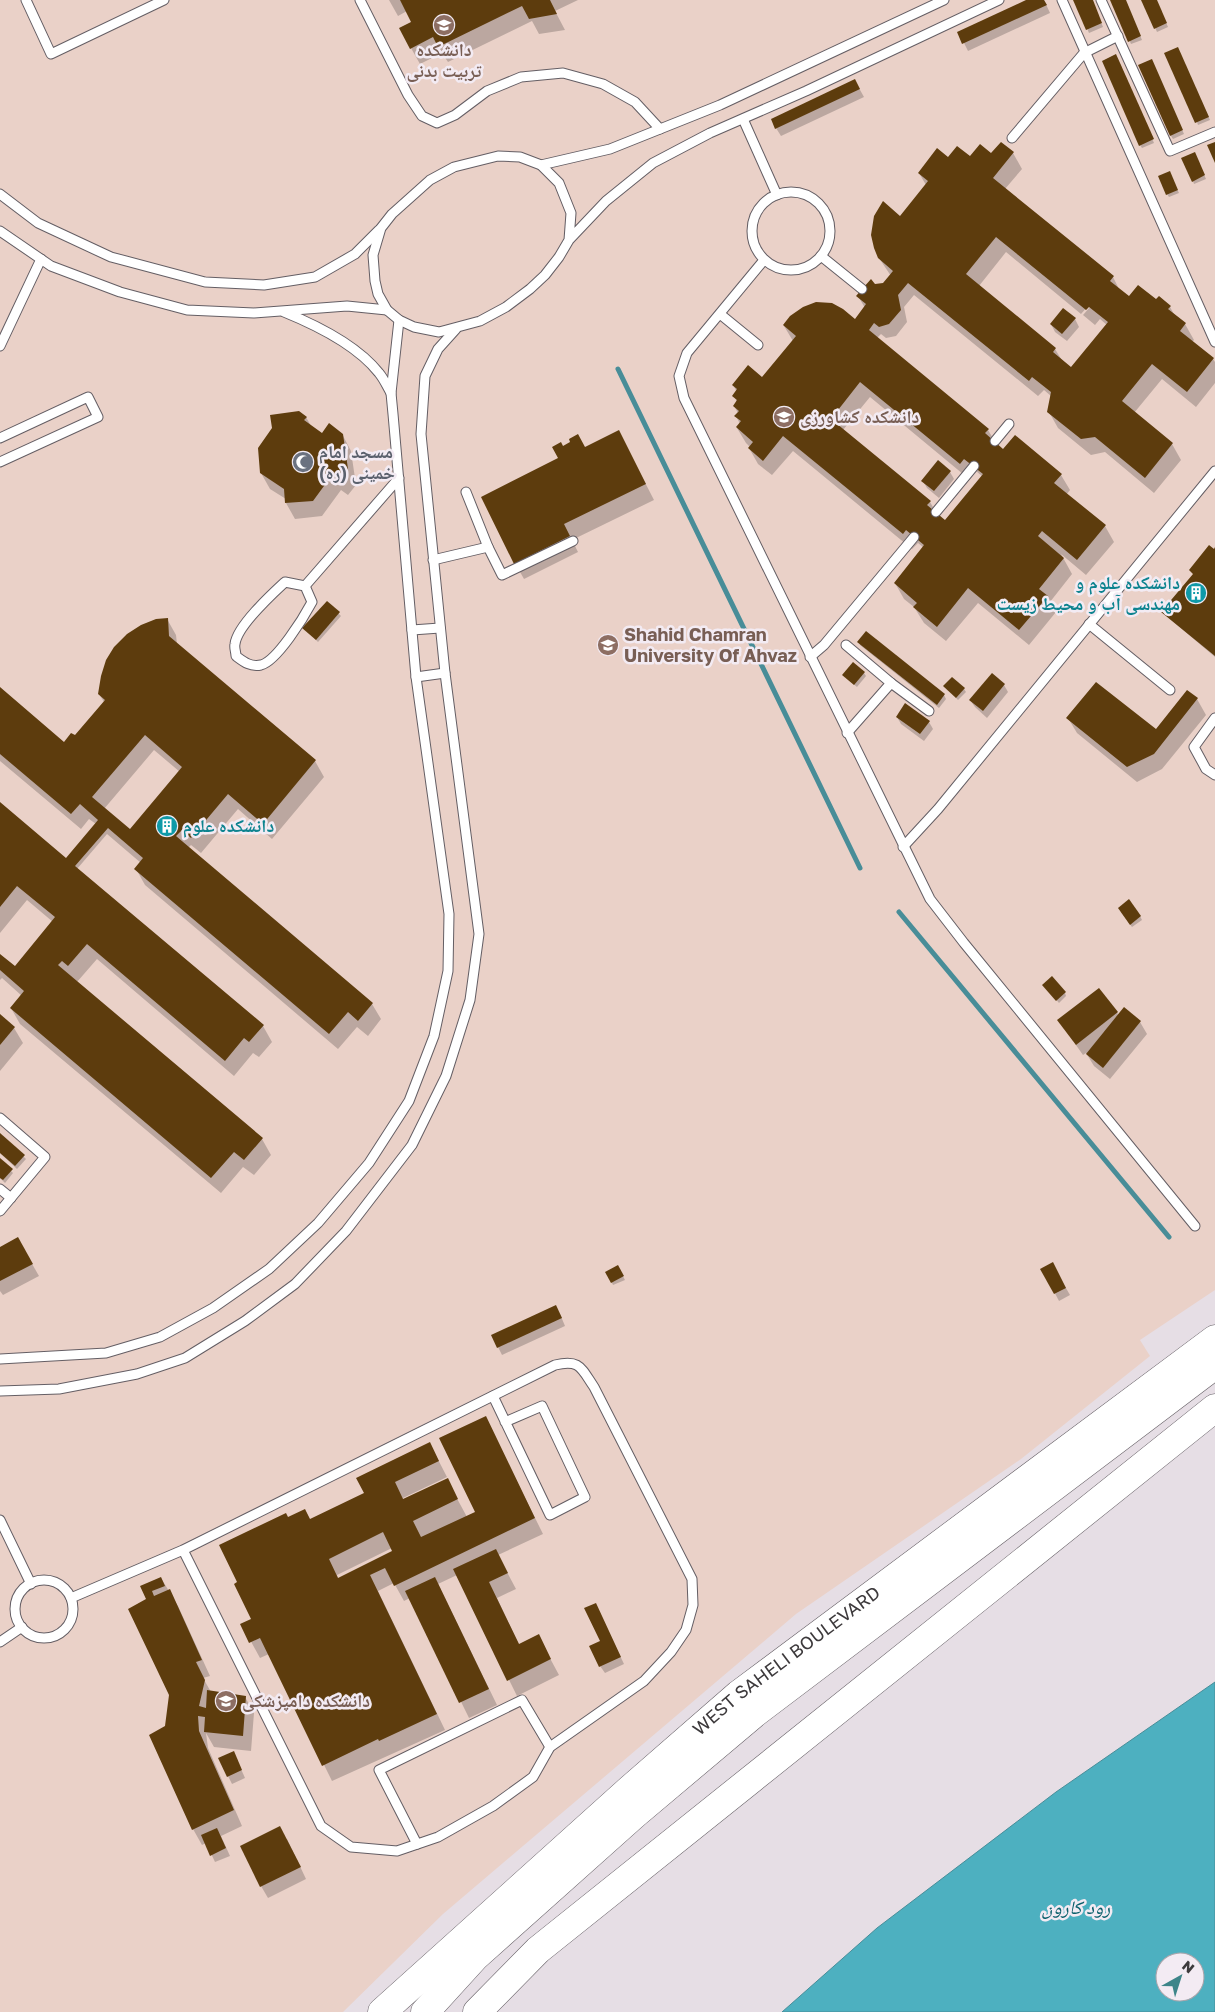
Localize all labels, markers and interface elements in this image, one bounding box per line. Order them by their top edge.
school or university icon: دانشکده تربیت بدنی [432,13,456,37]
place label: دانشکده تربیت بدنی [407,38,482,82]
school or university icon: دانشکده کشاورزی [772,405,796,429]
place label: دانشکده کشاورزی [800,405,920,428]
place label: مسجد امام خمینی (ره) [319,440,395,484]
mosque icon: مسجد امام خمینی (ره) [291,450,315,474]
place label: دانشکده علوم و مهندسی آب و محیط زیست [997,571,1180,615]
building icon: دانشکده علوم و مهندسی آب و محیط زیست [1184,581,1208,605]
place label: Shahid Chamran University Of Ahvaz [624,623,797,666]
school or university icon: Shahid Chamran University Of Ahvaz [596,633,620,657]
building icon: دانشکده علوم [155,814,179,838]
place label: دانشکده علوم [183,814,274,838]
street label: WEST SAHELI BOULEVARD [688,1581,884,1739]
school or university icon: دانشکده دامپزشکی [214,1689,238,1713]
place label: دانشکده دامپزشکی [242,1689,370,1712]
water label: رود کارون [1042,1895,1110,1919]
north arrow [1155,1952,1205,2002]
text: N [1179,1957,1198,1976]

